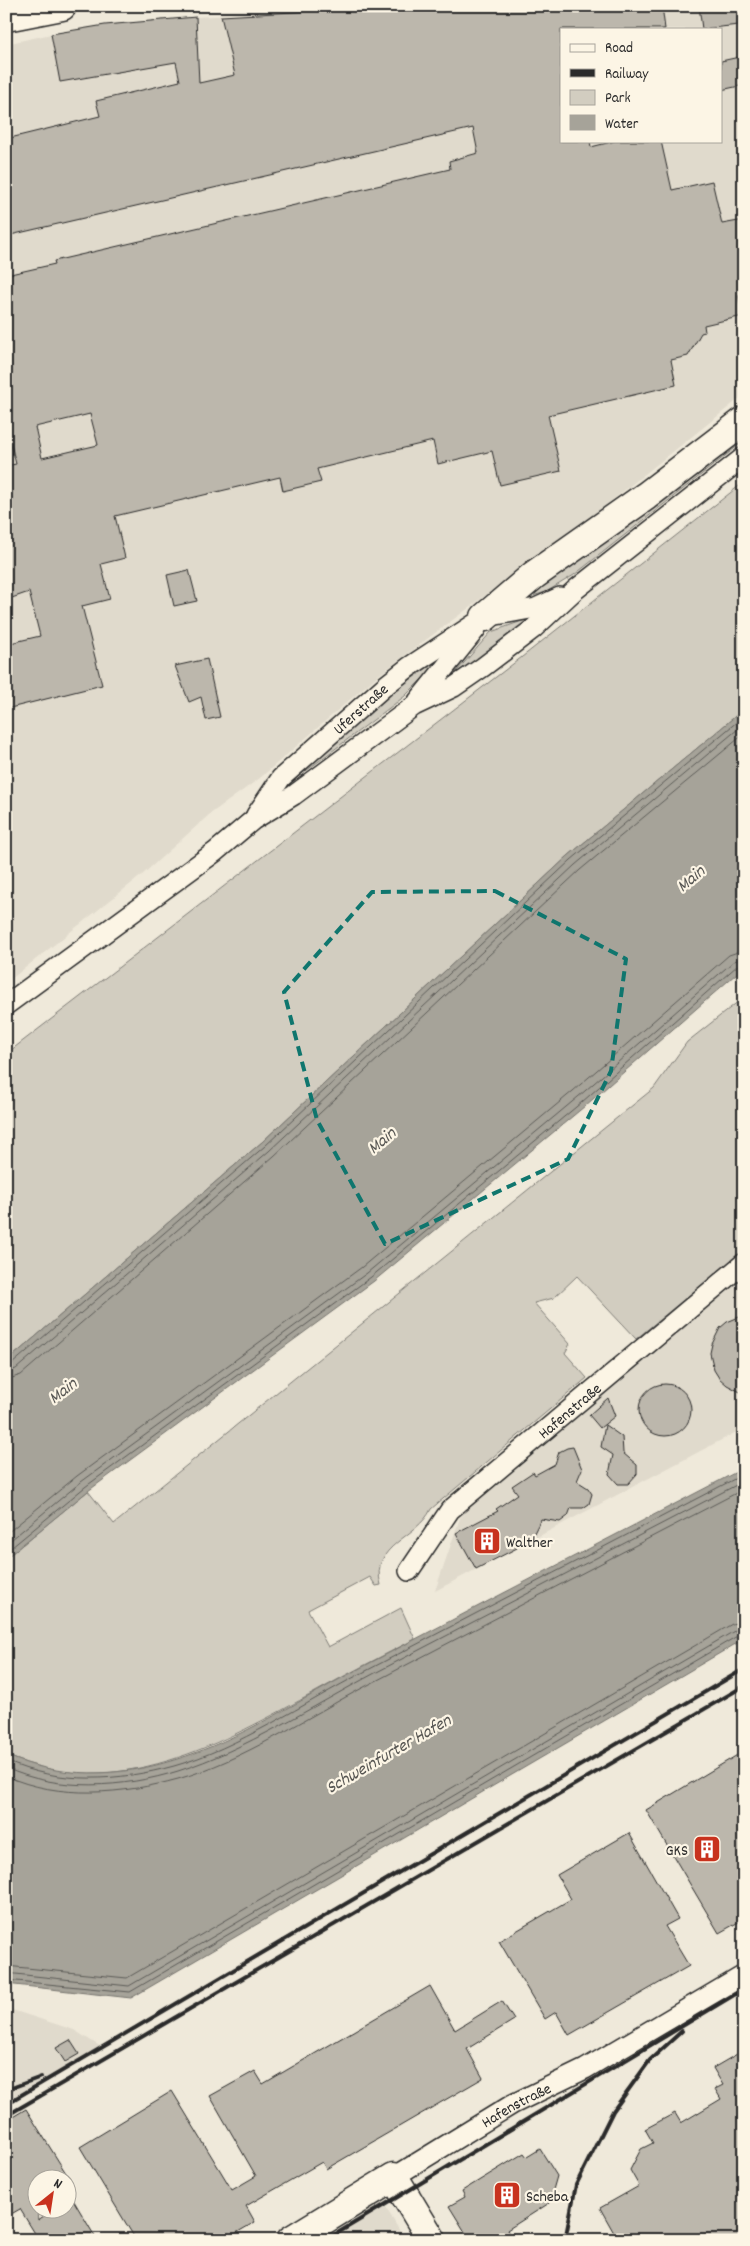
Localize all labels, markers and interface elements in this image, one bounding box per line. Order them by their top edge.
legend [560,28,722,142]
text: Road [605,38,633,60]
text: Railway [605,64,649,86]
text: Park [605,88,631,110]
text: Water [605,114,639,136]
street label: Uferstraße [329,679,394,741]
water label: Main [672,860,712,899]
water label: Main [363,1122,403,1161]
water label: Main [44,1372,84,1411]
street label: Hafenstraße [534,1378,607,1445]
building icon: Walther [472,1526,502,1556]
place label: Walther [506,1532,553,1555]
water label: Schweinfurter Hafen [322,1709,457,1801]
building icon: GKS [692,1834,722,1864]
place label: GKS [665,1840,688,1863]
street label: Hafenstraße [478,2078,556,2135]
north arrow [28,2168,78,2218]
text: N [50,2174,66,2195]
building icon: Scheba [492,2180,522,2210]
place label: Scheba [526,2186,569,2209]

